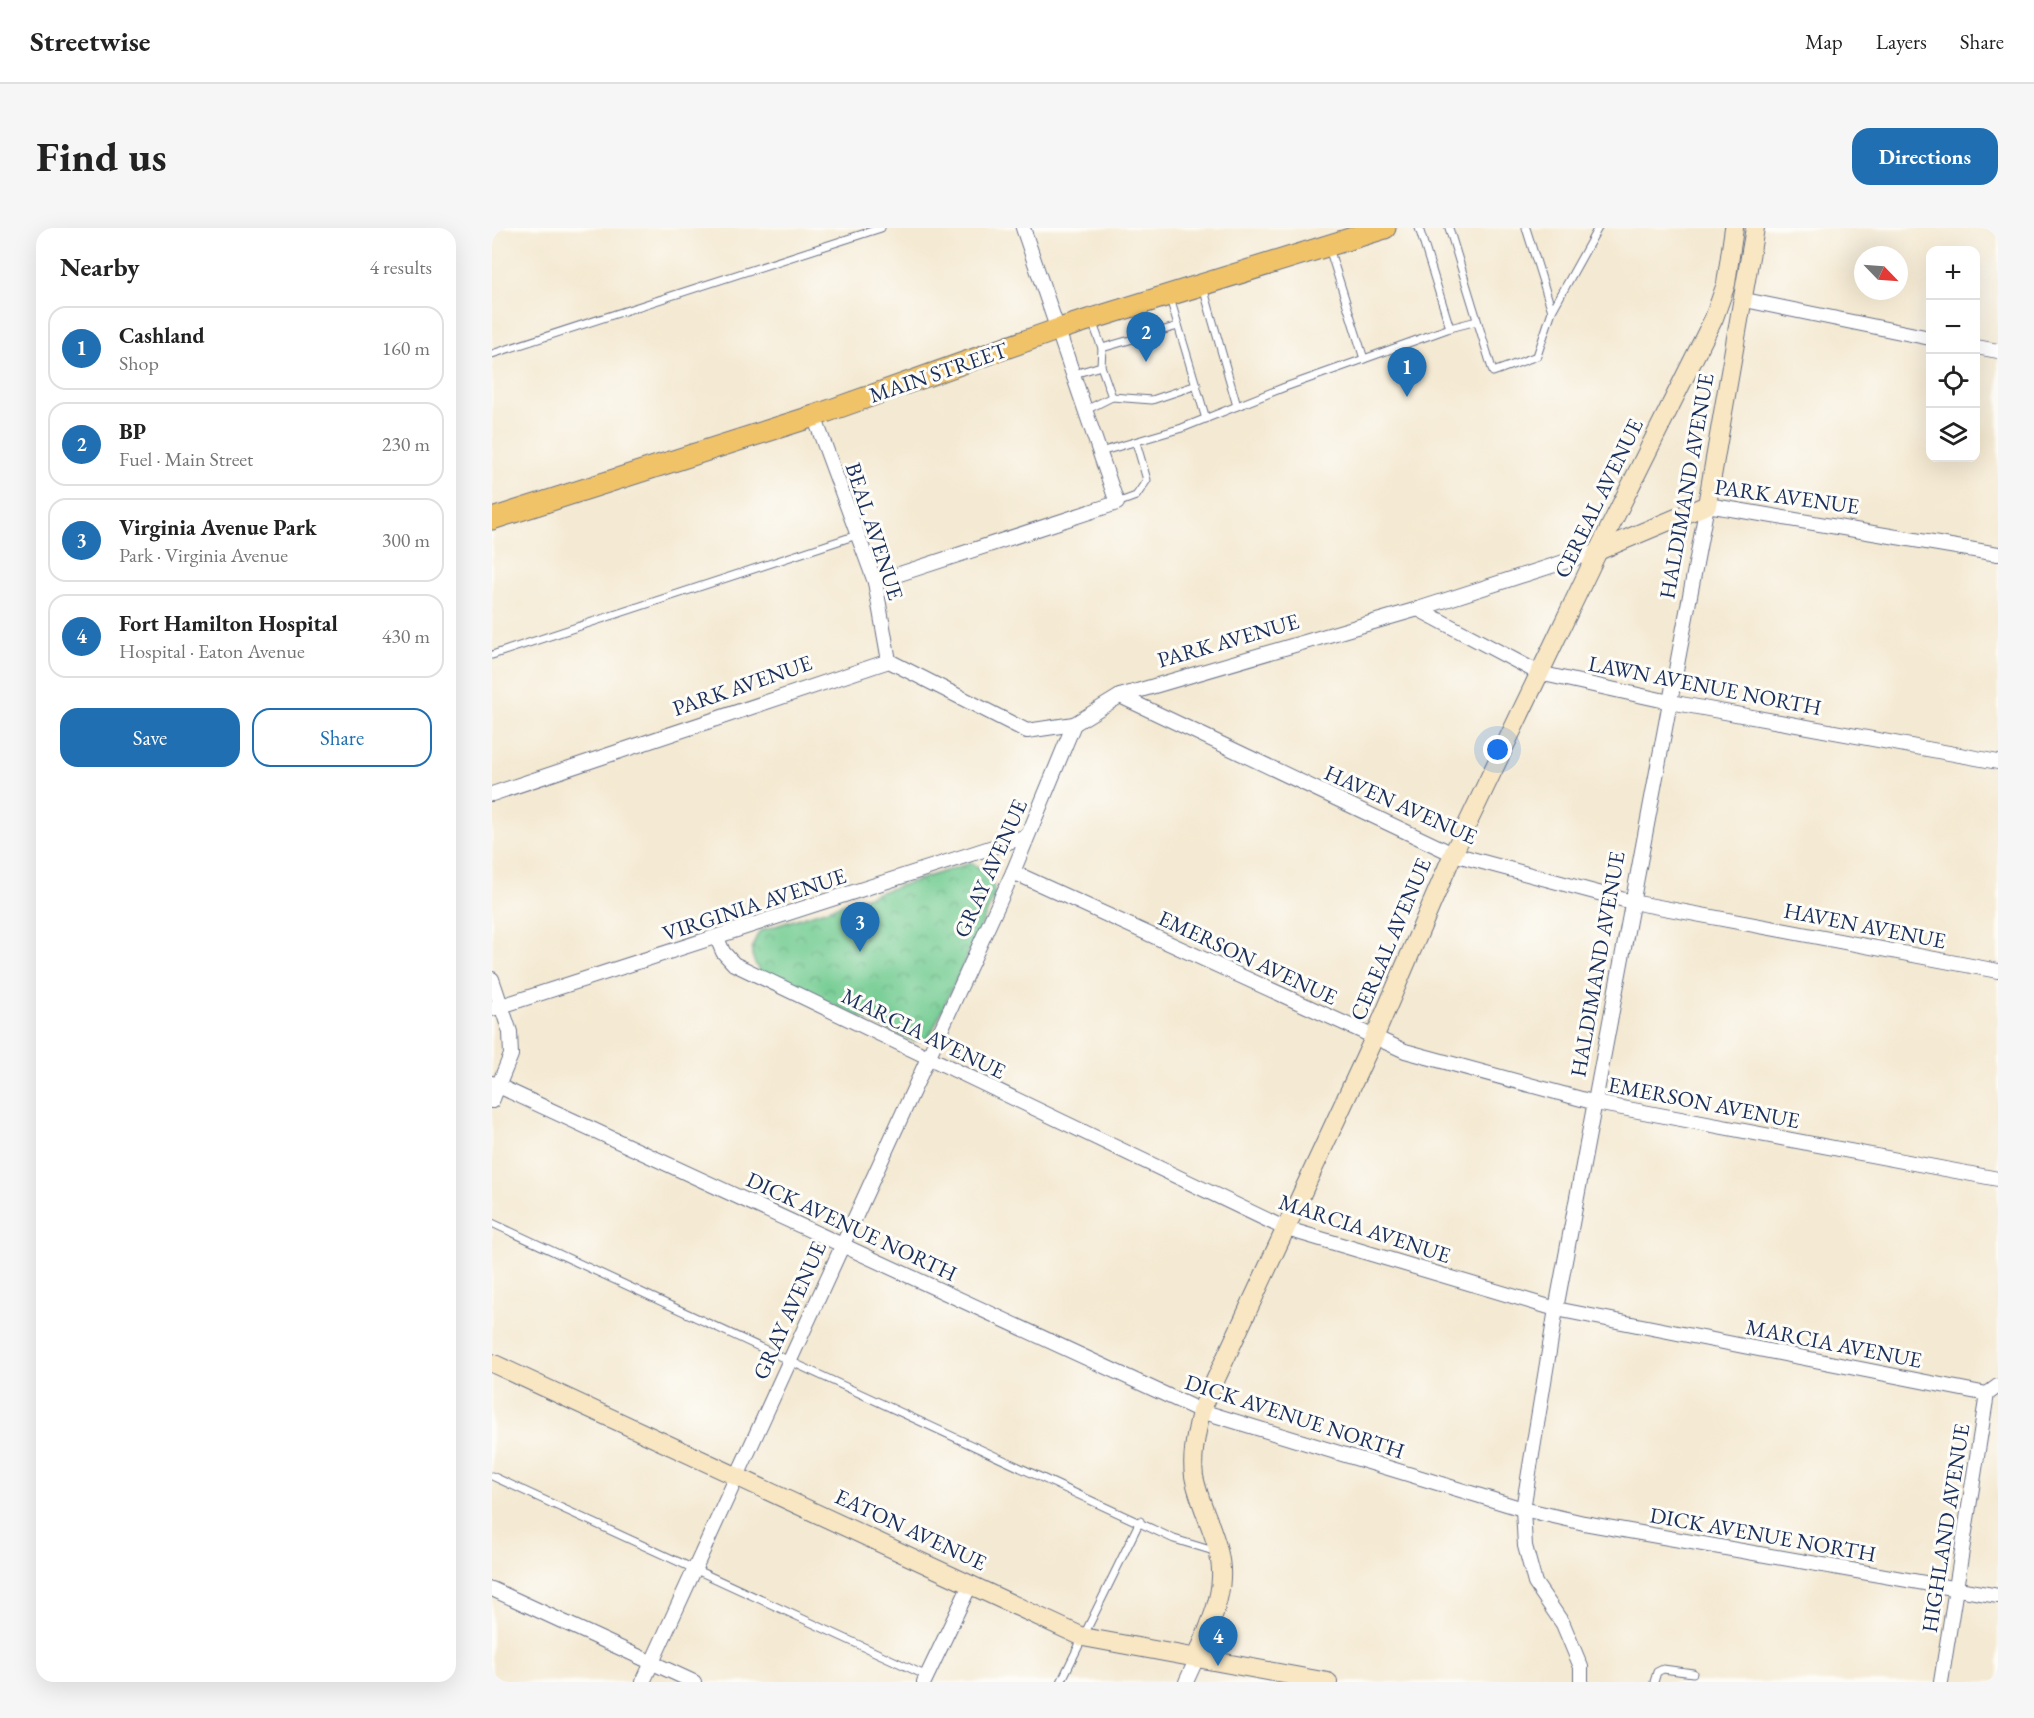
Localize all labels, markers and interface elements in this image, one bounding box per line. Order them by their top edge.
text: Streetwise [30,23,150,59]
text: Map [1805,28,1843,55]
text: Layers [1876,28,1927,55]
text: Share [1960,28,2004,55]
button: Directions [1852,128,1998,185]
text: Find us [36,129,167,184]
north arrow [1854,246,1908,300]
map controls [1926,246,1980,462]
button: + [1926,246,1980,300]
text: Nearby [60,250,140,284]
text: 4 results [369,254,432,280]
button: − [1926,300,1980,354]
pin: 2 [1126,312,1166,362]
text: Cashland [119,321,205,350]
text: 1 [76,335,87,361]
text: 160 m [382,335,430,361]
street label: MAIN STREET [865,335,1011,410]
pin: 1 [1388,348,1426,397]
text: Shop [119,350,159,376]
button: locate [1926,354,1980,408]
street label: HALDIMAND AVENUE [1652,371,1721,601]
button: layers [1926,408,1980,462]
street label: CEREAL AVENUE [1547,414,1650,583]
text: BP [119,417,146,446]
text: 2 [76,431,87,457]
text: 230 m [382,431,430,457]
text: Fuel · Main Street [119,446,253,472]
street label: BEAL AVENUE [839,459,910,604]
street label: PARK AVENUE [1713,472,1861,521]
text: Virginia Avenue Park [119,513,317,542]
text: 3 [76,527,87,553]
text: 300 m [382,527,430,553]
text: Park · Virginia Avenue [119,542,288,568]
street label: PARK AVENUE [1154,606,1302,675]
text: Fort Hamilton Hospital [119,609,338,638]
text: 4 [76,623,87,649]
text: 430 m [382,623,430,649]
text: Hospital · Eaton Avenue [119,638,305,664]
street label: PARK AVENUE [668,648,816,723]
street label: LAWN AVENUE NORTH [1586,649,1824,722]
button: Save [60,708,240,767]
button: Share [252,708,432,767]
your location [1483,735,1512,764]
street label: HAVEN AVENUE [1320,758,1482,851]
street label: GRAY AVENUE [947,794,1034,942]
street label: HALDIMAND AVENUE [1563,849,1632,1079]
street label: CEREAL AVENUE [1343,853,1438,1025]
street label: VIRGINIA AVENUE [659,861,850,948]
street label: HAVEN AVENUE [1781,896,1948,955]
pin: 3 [840,902,880,952]
street label: EMERSON AVENUE [1153,903,1342,1012]
street label: MARCIA AVENUE [837,981,1011,1086]
street label: EMERSON AVENUE [1606,1070,1802,1135]
street label: DICK AVENUE NORTH [742,1165,962,1288]
street label: MARCIA AVENUE [1275,1187,1454,1270]
street label: GRAY AVENUE [746,1236,833,1384]
street label: MARCIA AVENUE [1743,1312,1924,1375]
street label: DICK AVENUE NORTH [1181,1367,1408,1466]
street label: HIGHLAND AVENUE [1915,1422,1976,1635]
street label: EATON AVENUE [830,1482,991,1577]
street label: DICK AVENUE NORTH [1648,1500,1878,1569]
pin: 4 [1198,1616,1238,1666]

